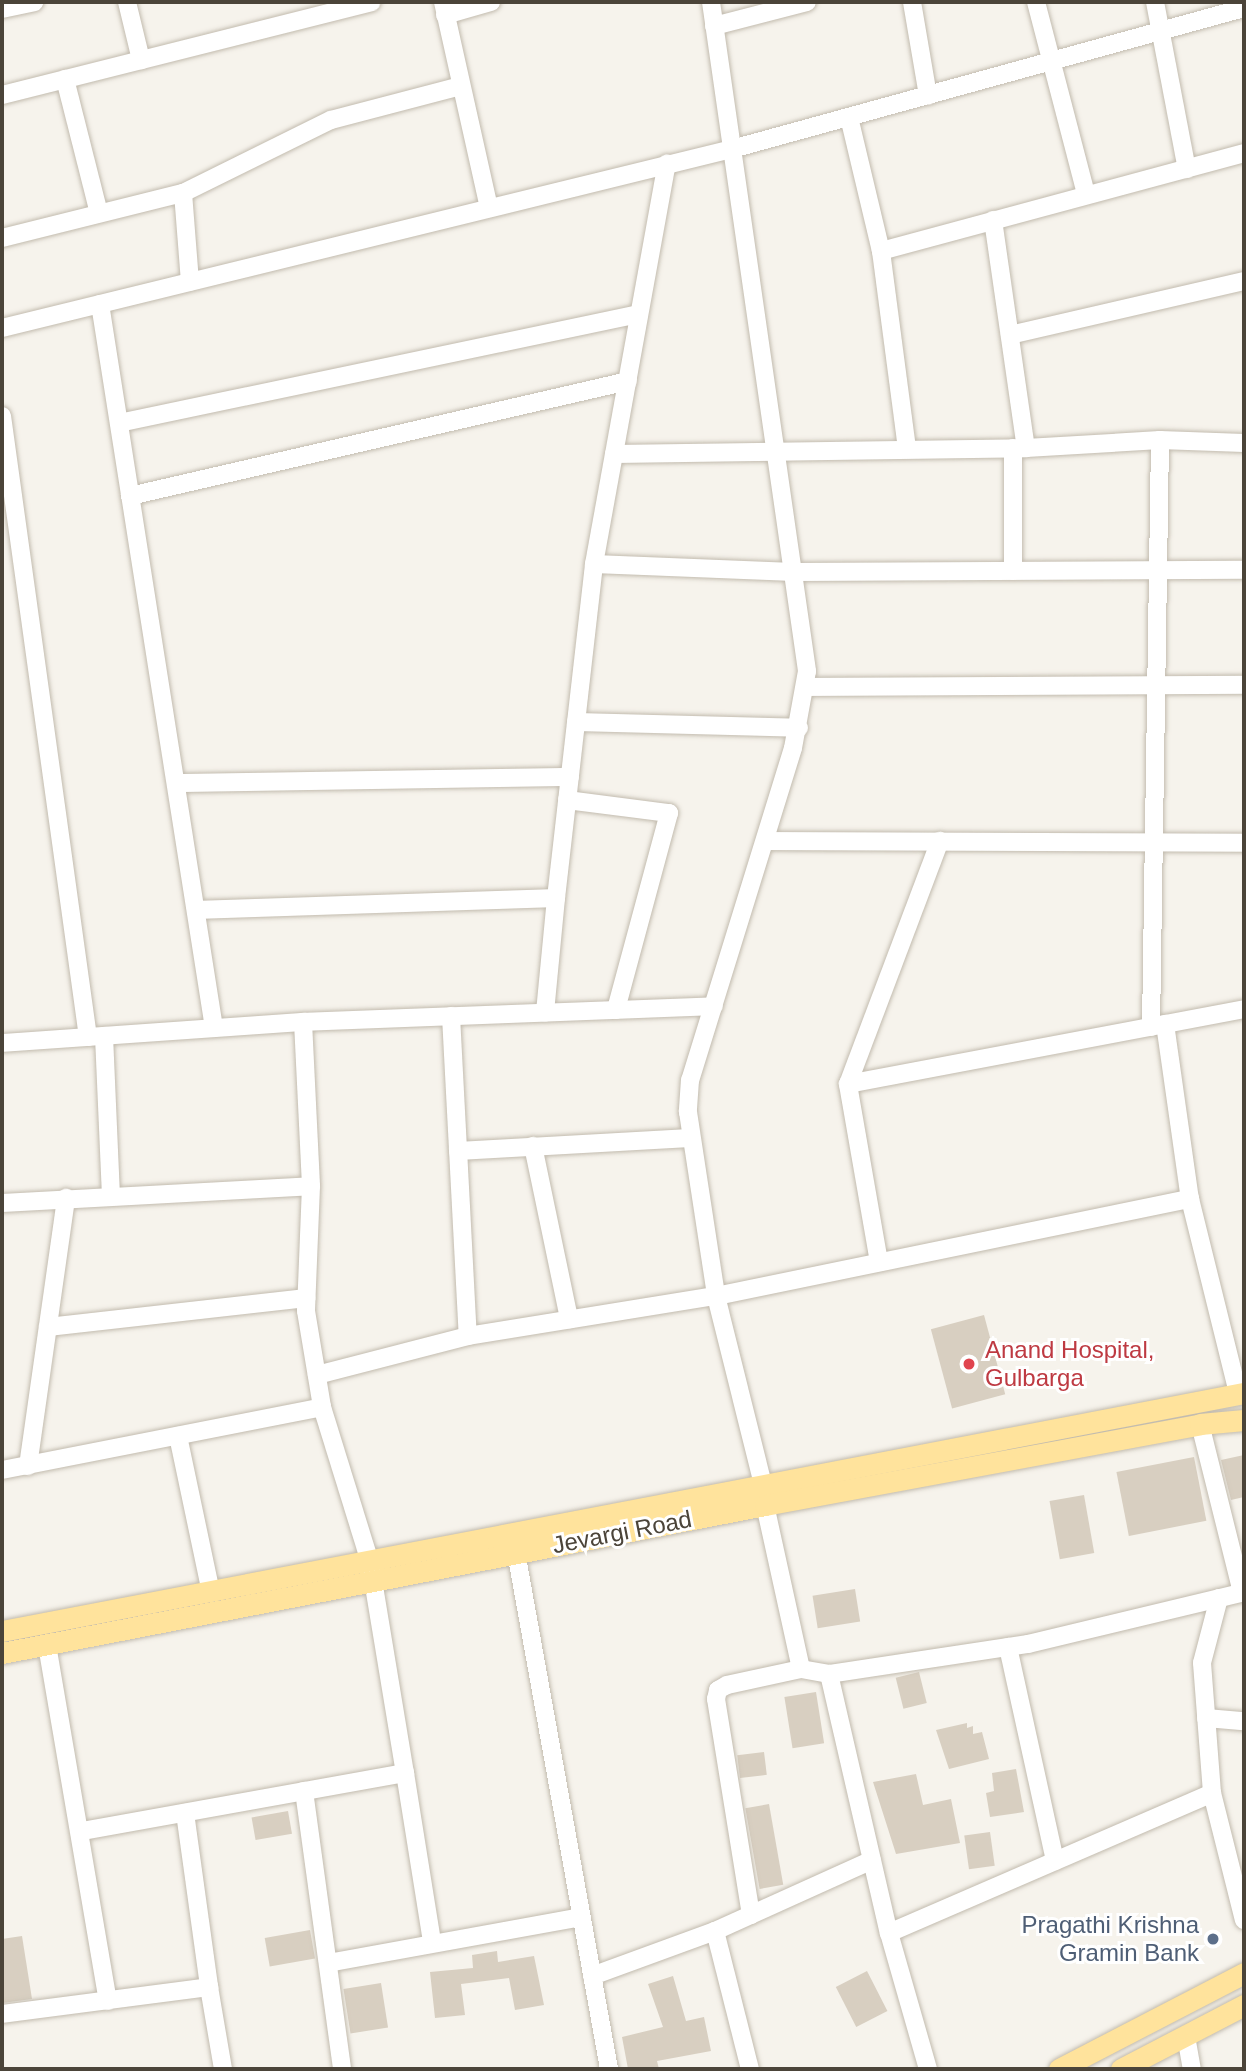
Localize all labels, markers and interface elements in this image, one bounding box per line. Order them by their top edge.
place label: Anand Hospital, Gulbarga [985,1336,1154,1392]
marker: Anand Hospital, Gulbarga [959,1354,979,1374]
street label: Jevargi Road [550,1504,694,1560]
place label: Pragathi Krishna Gramin Bank [1022,1911,1199,1967]
marker: Pragathi Krishna Gramin Bank [1205,1931,1221,1947]

